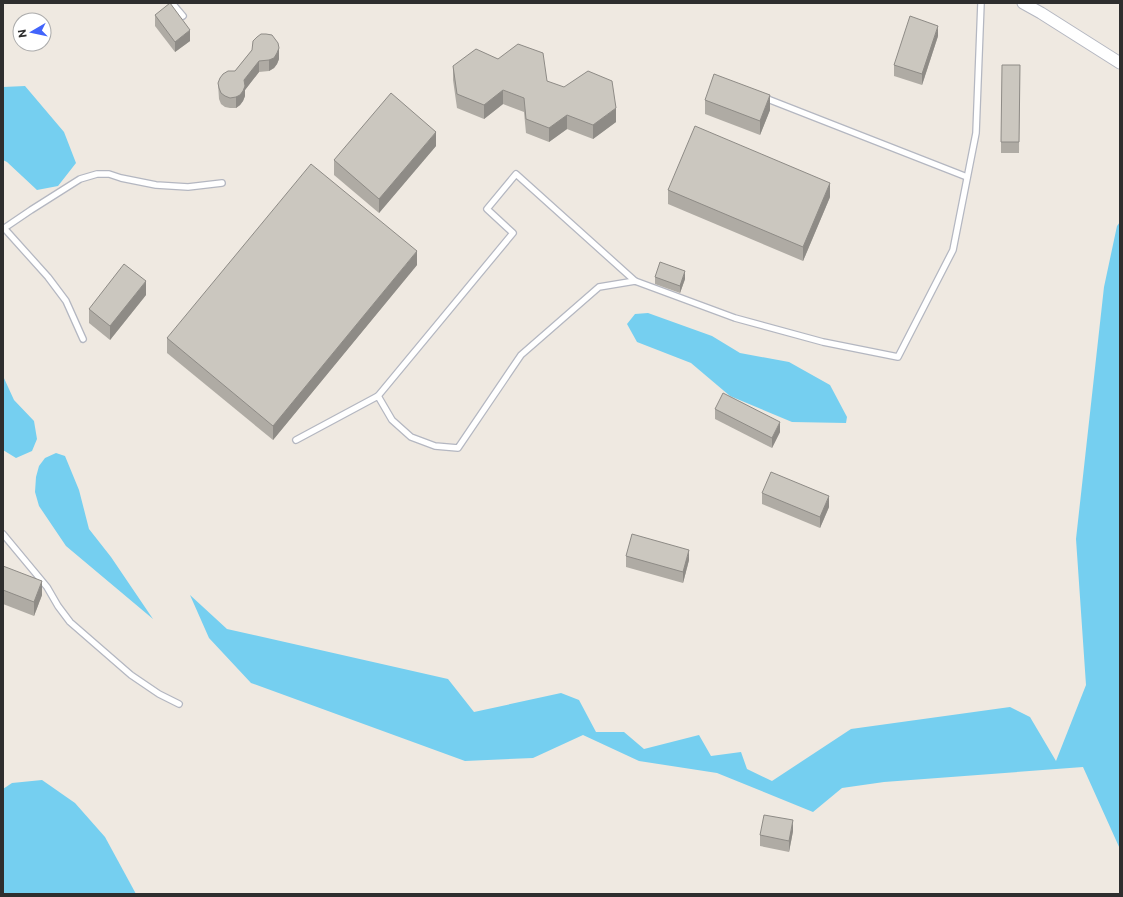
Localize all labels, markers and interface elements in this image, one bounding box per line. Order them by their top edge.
north arrow [12,12,52,52]
text: N [15,29,29,39]

